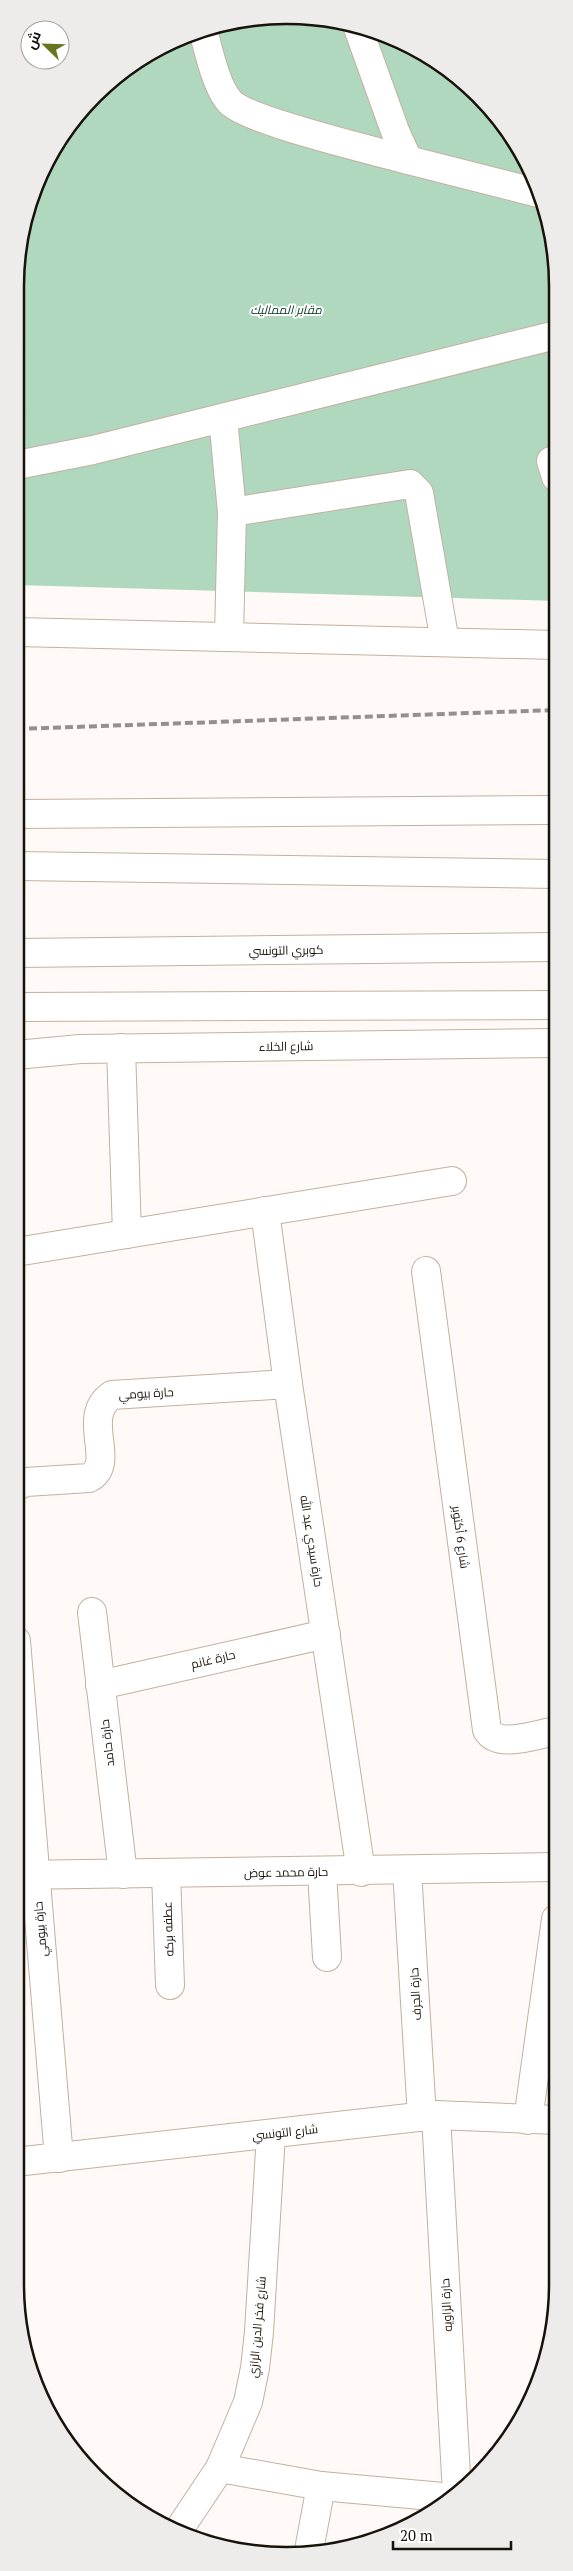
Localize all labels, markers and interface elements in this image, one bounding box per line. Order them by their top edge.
north arrow [20,20,70,70]
text: ش [20,28,45,52]
park label: مقابر المماليك [250,302,322,317]
street label: كوبري التونسي [248,942,324,961]
street label: شارع الخلاء [259,1038,313,1055]
street label: حارة بيومي [118,1384,174,1405]
street label: حارة سيدي عبد الله [294,1494,327,1588]
street label: شارع 6 أكتوبر [448,1504,473,1570]
street label: حارة غانم [189,1647,237,1672]
street label: حارة حامد [97,1718,117,1768]
street label: حارة محمد عوض [244,1864,328,1880]
street label: حارة بيومي [30,1901,53,1957]
street label: عطفه بركه [160,1901,176,1957]
street label: حارة الجرف [406,1967,424,2021]
street label: شارع التونسي [251,2121,319,2146]
street label: شارع فخر الدين الرازي [245,2276,272,2379]
street label: حارة الزاويه [437,2278,455,2332]
scale bar [393,2518,510,2550]
text: 20 m [400,2525,433,2545]

